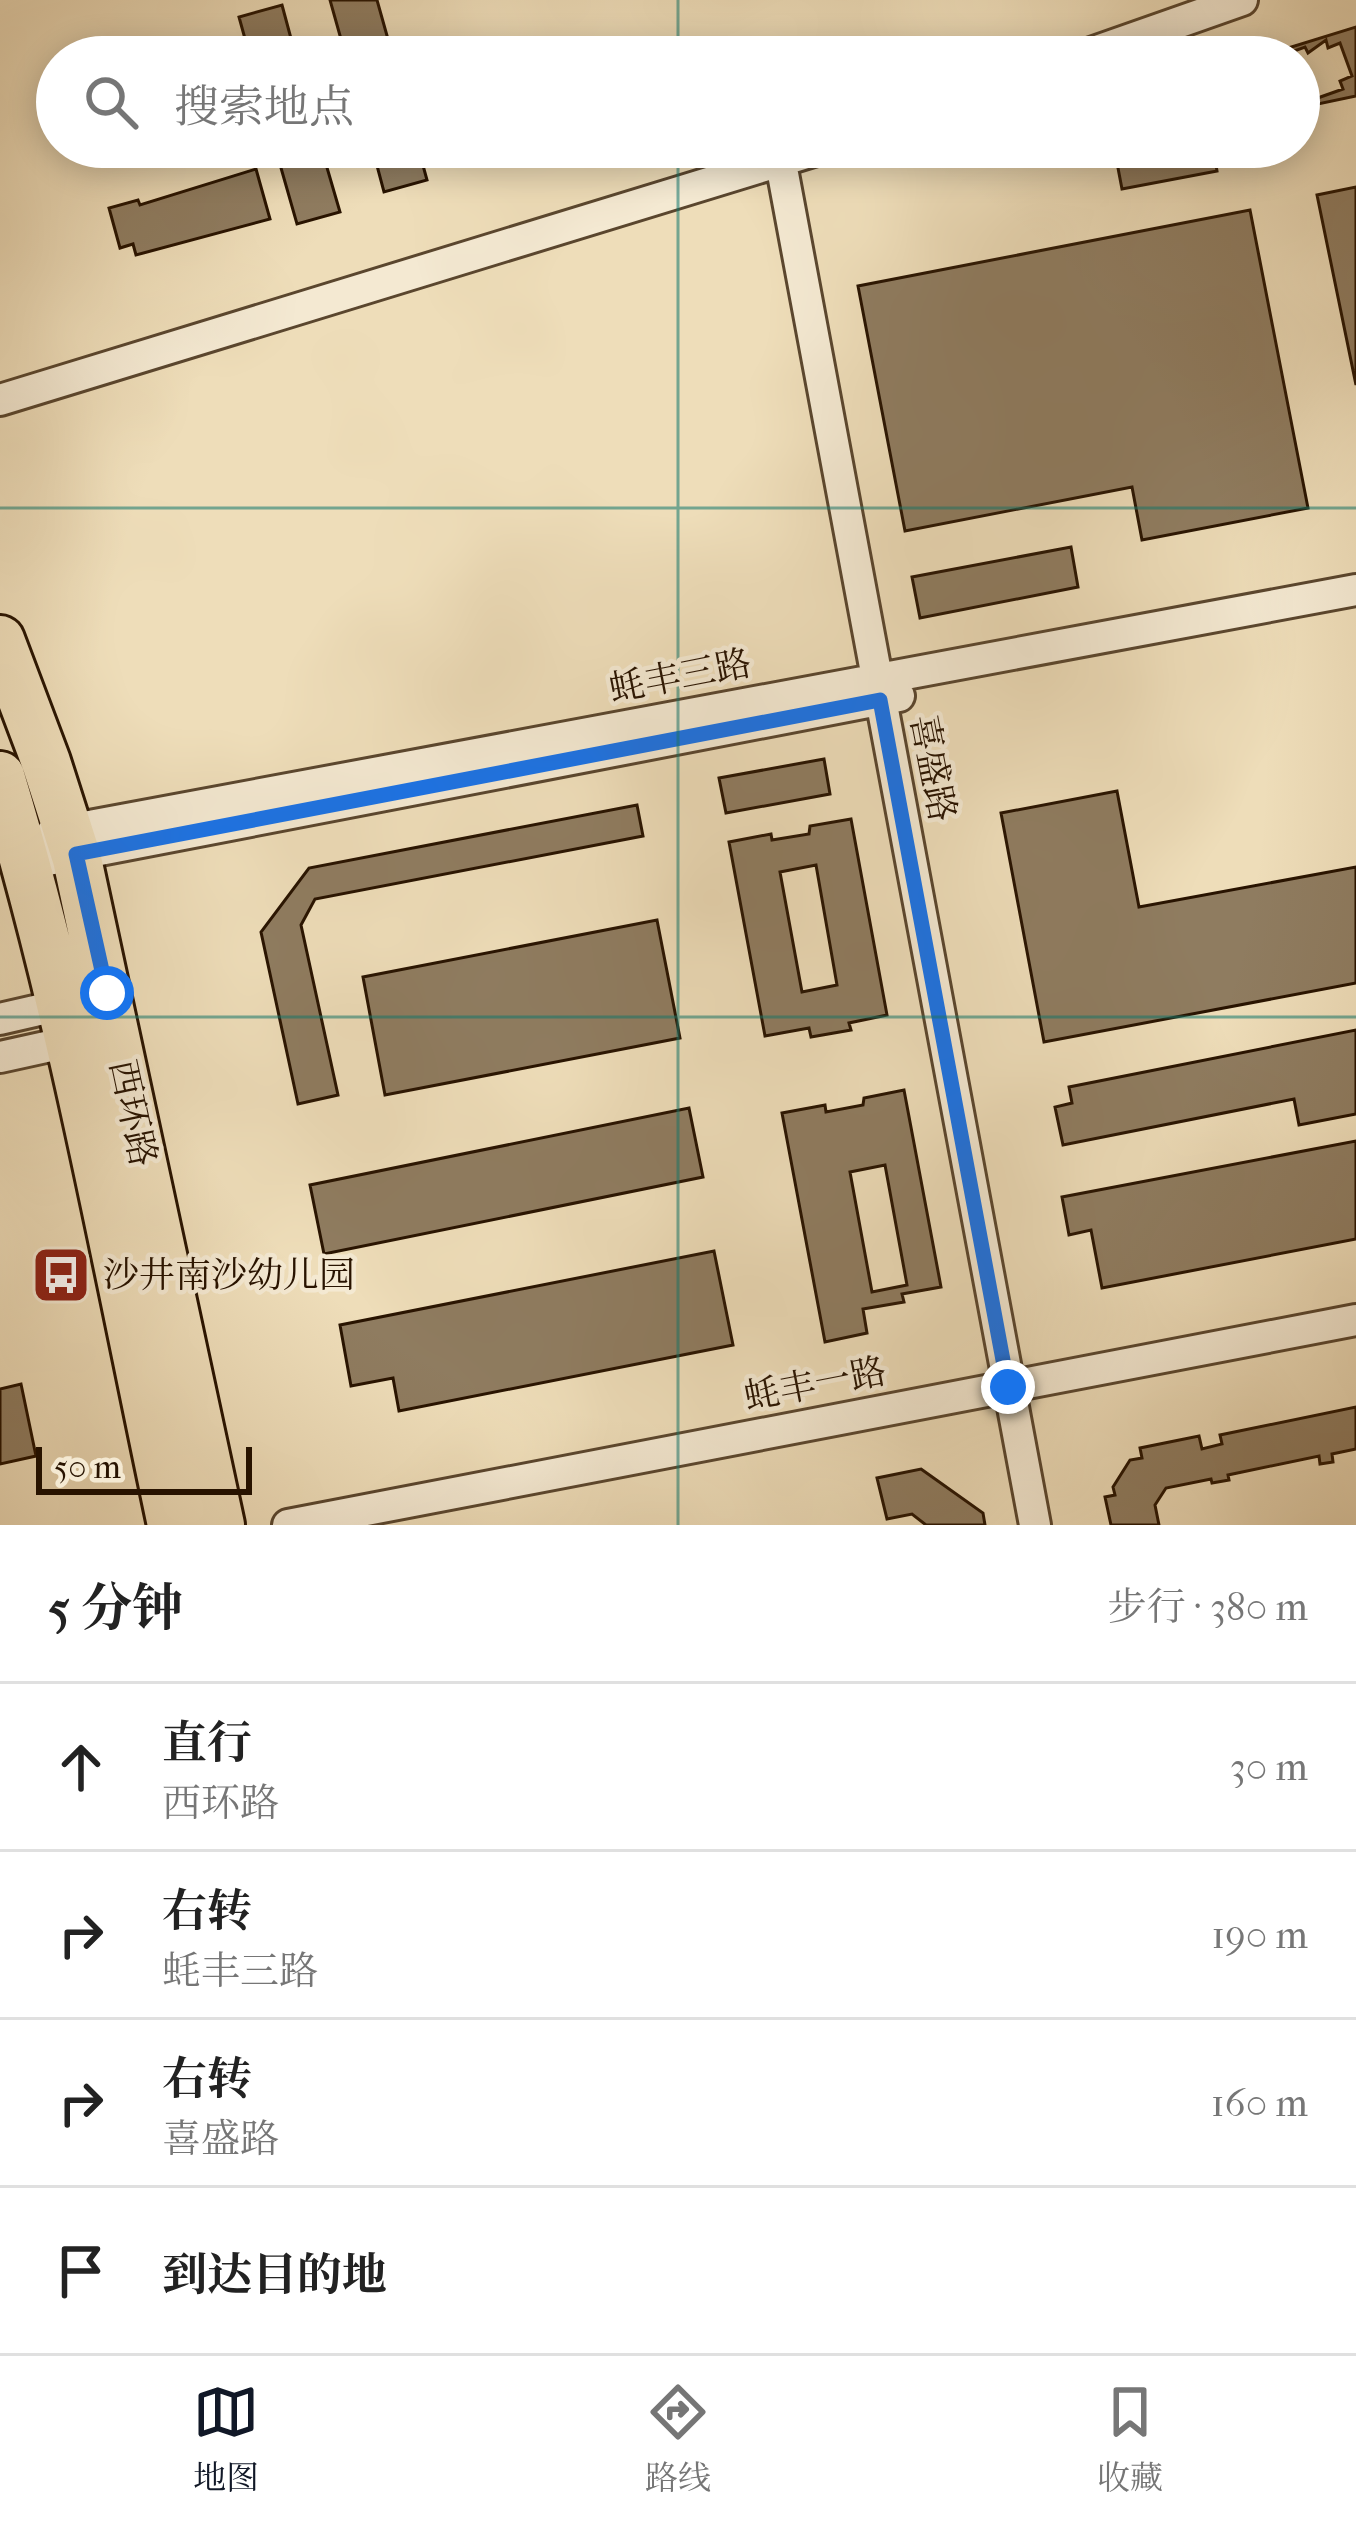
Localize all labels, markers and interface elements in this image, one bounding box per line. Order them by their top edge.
search box [36,36,1320,168]
icon: search [78,69,144,135]
text: 搜索地点 [174,81,354,134]
street label: 蚝丰三路 [605,642,755,710]
street label: 喜盛路 [902,711,964,825]
route start [80,966,134,1020]
street label: 西环路 [101,1056,165,1170]
bus stop icon: 沙井南沙幼儿园 [30,1244,92,1306]
place label: 沙井南沙幼儿园 [103,1254,355,1296]
street label: 蚝丰一路 [740,1350,890,1418]
route end [981,1360,1035,1414]
scale bar [36,1441,252,1494]
text: 50 m [54,1448,121,1487]
text: 5 分钟 [48,1578,183,1638]
text: 步行 · 380 m [1107,1584,1308,1630]
text: 直行 [162,1717,252,1770]
icon: ahead [48,1734,114,1800]
text: 30 m [1230,1744,1308,1790]
text: 西环路 [162,1780,279,1826]
text: 右转 [162,1885,252,1938]
icon: right [48,1902,114,1968]
text: 190 m [1211,1912,1308,1958]
text: 蚝丰三路 [162,1948,318,1994]
text: 右转 [162,2053,252,2106]
icon: right [48,2070,114,2136]
text: 160 m [1211,2080,1308,2126]
text: 喜盛路 [162,2116,279,2162]
icon: arrive [48,2238,114,2304]
text: 到达目的地 [162,2249,387,2302]
tab: 地图 [193,2379,259,2498]
tab: 路线 [645,2379,711,2498]
tab: 收藏 [1097,2379,1163,2498]

